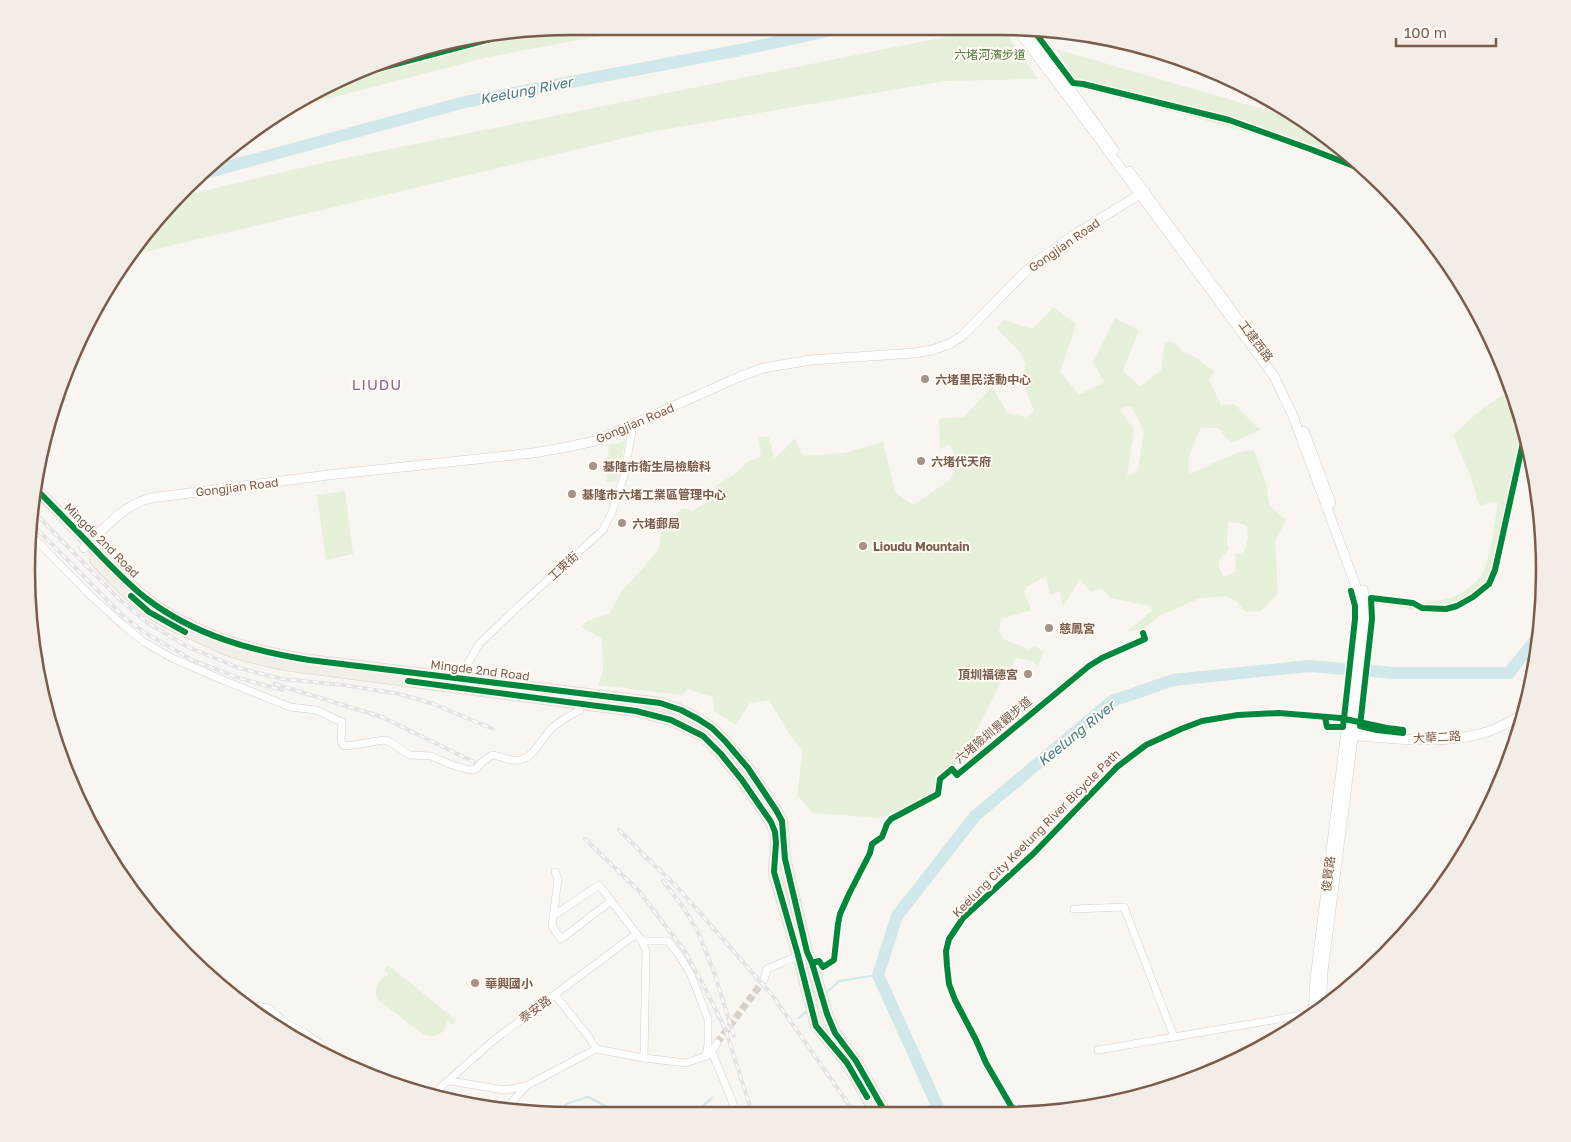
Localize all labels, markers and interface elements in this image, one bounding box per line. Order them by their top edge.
scale bar [1396,15,1496,47]
text: 100 m [1404,23,1447,41]
park label: 六堵河濱步道 [954,47,1026,62]
water label: Keelung River [478,72,576,107]
street label: Gongjian Road [1026,215,1102,275]
street label: 工建西路 [1236,317,1276,365]
place label: 六堵里民活動中心 [935,372,1031,387]
marker: 六堵里民活動中心 [919,373,931,385]
district label: LIUDU [352,375,402,393]
street label: Gongjian Road [594,400,676,446]
place label: 六堵代天府 [931,454,991,469]
marker: 六堵代天府 [915,455,927,467]
place label: 基隆市衛生局檢驗科 [603,459,711,474]
marker: 基隆市衛生局檢驗科 [587,460,599,472]
street label: Gongjian Road [195,474,279,500]
place label: 基隆市六堵工業區管理中心 [582,487,726,502]
marker: 基隆市六堵工業區管理中心 [566,488,578,500]
street label: Mingde 2nd Road [61,499,143,581]
place label: 六堵郵局 [632,516,680,531]
marker: 六堵郵局 [616,517,628,529]
place label: Lioudu Mountain [873,539,970,554]
marker: Lioudu Mountain [857,540,869,552]
street label: 工東街 [545,548,581,584]
place label: 慈鳳宮 [1059,621,1095,636]
marker: 慈鳳宮 [1043,622,1055,634]
street label: Mingde 2nd Road [430,656,530,684]
place label: 頂圳福德宮 [958,667,1018,682]
marker: 頂圳福德宮 [1022,668,1034,680]
street label: 六堵險圳景觀步道 [951,693,1035,767]
water label: Keelung River [1034,695,1120,769]
street label: 大華二路 [1413,728,1461,746]
street label: Keelung City Keelung River Bicycle Path [949,746,1123,920]
street label: 俊賢路 [1318,855,1338,893]
place label: 華興國小 [485,976,533,991]
marker: 華興國小 [469,977,481,989]
street label: 泰安路 [516,992,554,1026]

